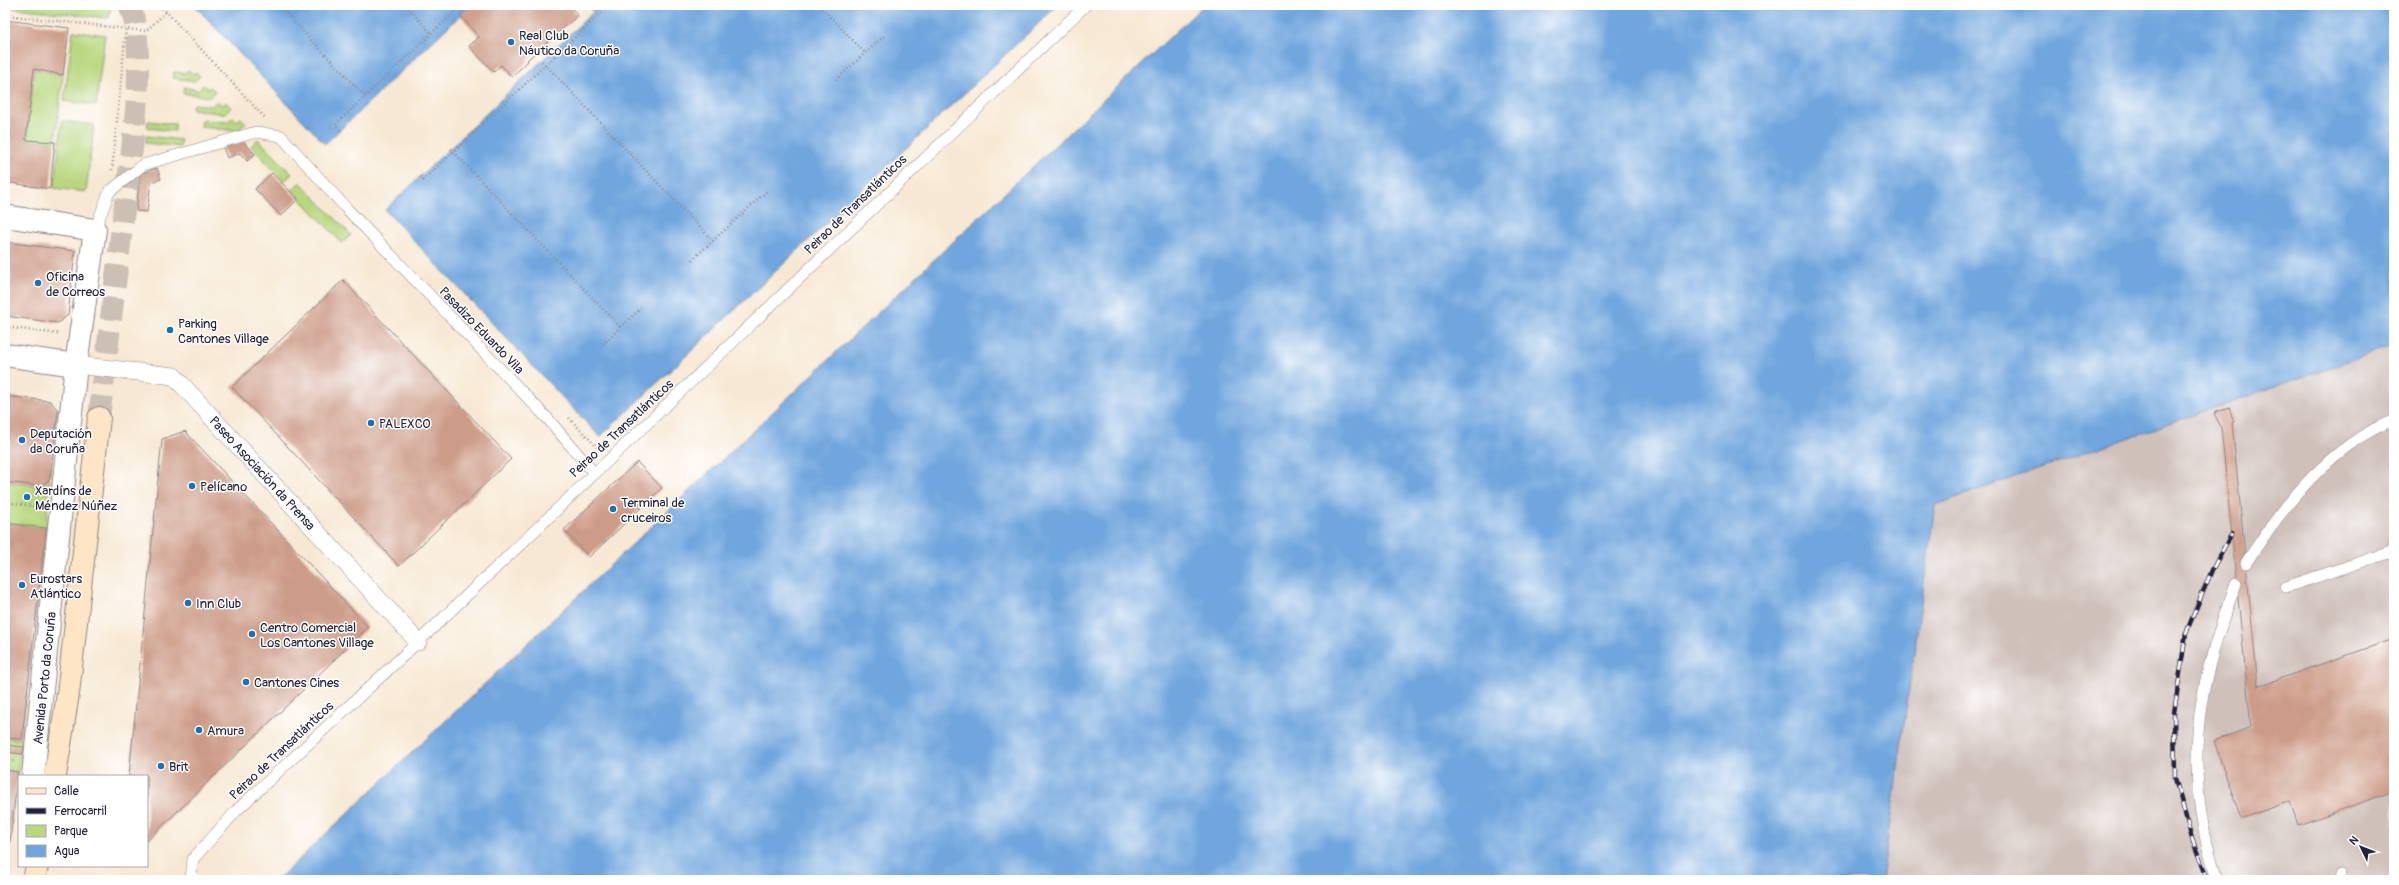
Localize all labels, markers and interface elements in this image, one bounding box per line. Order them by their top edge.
place label: Real Club Náutico da Coruña [519,28,619,59]
marker: Real Club Náutico da Coruña [506,37,516,47]
street label: Peirao de Transatlánticos [801,151,910,258]
place label: Oficina de Correos [46,269,105,300]
marker: Oficina de Correos [33,278,43,288]
street label: Pasadizo Eduardo Vila [436,284,527,378]
place label: Parking Cantones Village [178,316,269,347]
marker: Parking Cantones Village [165,325,175,335]
street label: Peirao de Transatlánticos [566,376,677,481]
street label: Paseo Asociación da Prensa [206,413,318,534]
place label: PALEXCO [379,416,430,432]
marker: PALEXCO [366,418,376,428]
place label: Deputación da Coruña [30,426,92,457]
marker: Deputación da Coruña [17,435,27,445]
place label: Pelícano [200,479,247,495]
marker: Pelícano [187,481,197,491]
place label: Xardíns de Méndez Núñez [35,483,118,514]
marker: Xardíns de Méndez Núñez [22,492,32,502]
place label: Terminal de cruceiros [621,495,685,526]
marker: Terminal de cruceiros [608,504,618,514]
place label: Eurostars Atlántico [30,571,82,602]
marker: Eurostars Atlántico [17,580,27,590]
place label: Inn Club [196,596,241,612]
marker: Inn Club [183,598,193,608]
street label: Avenida Porto da Coruña [30,611,60,745]
place label: Centro Comercial Los Cantones Village [260,620,374,651]
marker: Centro Comercial Los Cantones Village [247,629,257,639]
place label: Cantones Cines [254,675,339,691]
marker: Cantones Cines [241,677,251,687]
street label: Peirao de Transatlánticos [226,698,337,803]
place label: Amura [207,723,244,739]
marker: Amura [194,725,204,735]
place label: Brit [169,759,189,775]
marker: Brit [156,761,166,771]
legend [18,775,148,867]
text: Calle [54,784,79,799]
text: Ferrocarril [54,804,107,819]
text: Parque [54,824,88,839]
north arrow [2341,827,2381,867]
text: N [2347,833,2362,848]
text: Agua [54,844,80,859]

